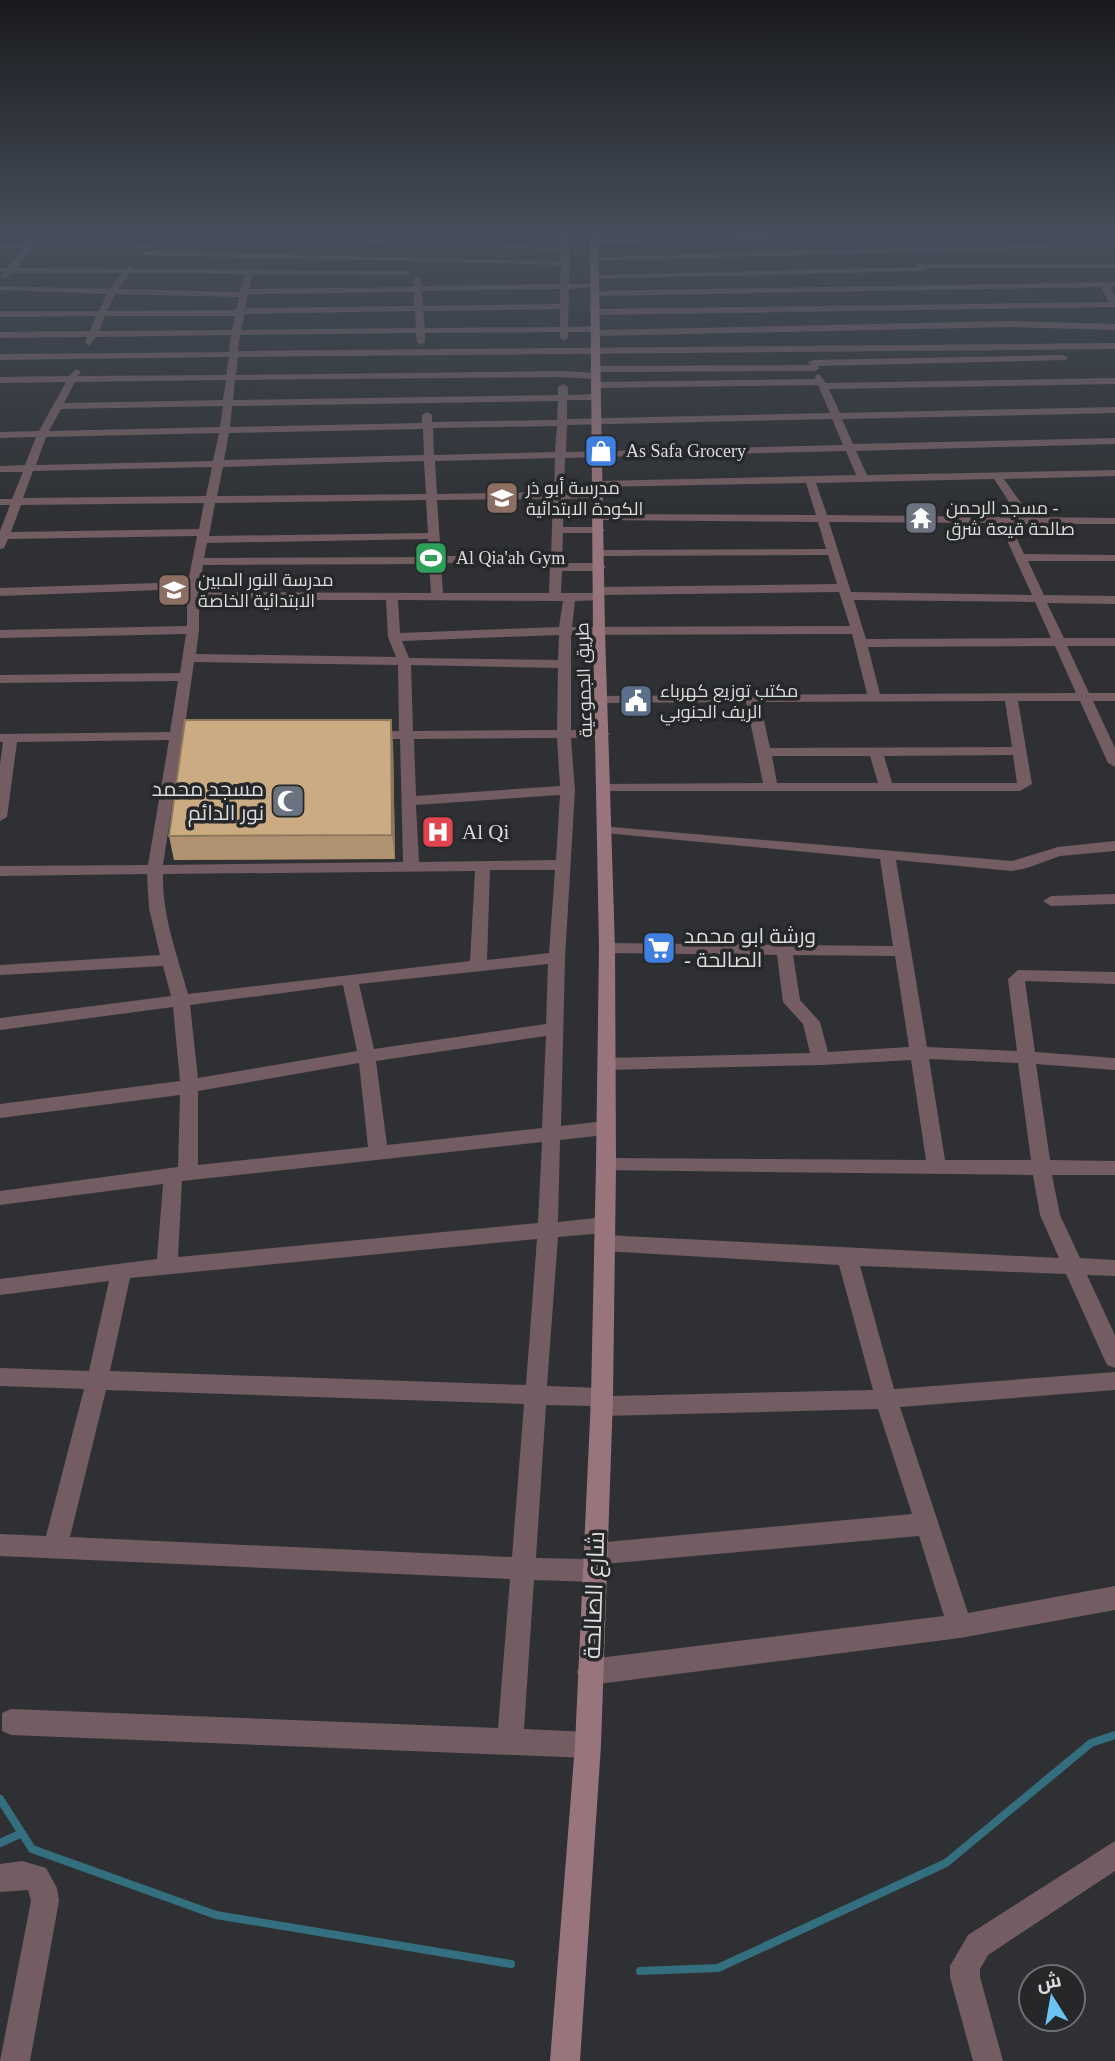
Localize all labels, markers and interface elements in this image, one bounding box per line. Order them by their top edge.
shop icon: As Safa Grocery [582,432,620,470]
place label: As Safa Grocery [626,441,746,461]
place label: مدرسة أبو ذر الكودة الابتدائية [525,477,643,520]
school or university icon: مدرسة أبو ذر الكودة الابتدائية [483,479,521,517]
place label: مسجد الرحمن - صالحة قيعة شرق [946,498,1075,541]
temple icon: مسجد الرحمن - صالحة قيعة شرق [902,499,940,537]
sports icon: Al Qia'ah Gym [412,539,450,577]
place label: Al Qia'ah Gym [456,548,565,568]
place label: مدرسة النور المبين الابتدائية الخاصة [198,570,334,611]
school or university icon: مدرسة النور المبين الابتدائية الخاصة [155,571,193,609]
street label: طريق الجموعية [572,622,598,738]
place label: مكتب توزيع كهرباء الريف الجنوبي [660,681,798,726]
public building icon: مكتب توزيع كهرباء الريف الجنوبي [617,682,655,720]
place label: مسجد محمد نور الدائم [152,777,264,827]
mosque icon: مسجد محمد نور الدائم [269,782,307,820]
hospital icon: Al Qi [419,813,457,851]
place label: Al Qi [462,820,509,844]
place label: ورشة ابو محمد - الصالحة [684,924,816,972]
supermarket icon: ورشة ابو محمد - الصالحة [640,929,678,967]
street label: شارع الصالحة [579,1531,612,1660]
north arrow [1017,1963,1087,2033]
text: ش [1035,1969,1063,1995]

